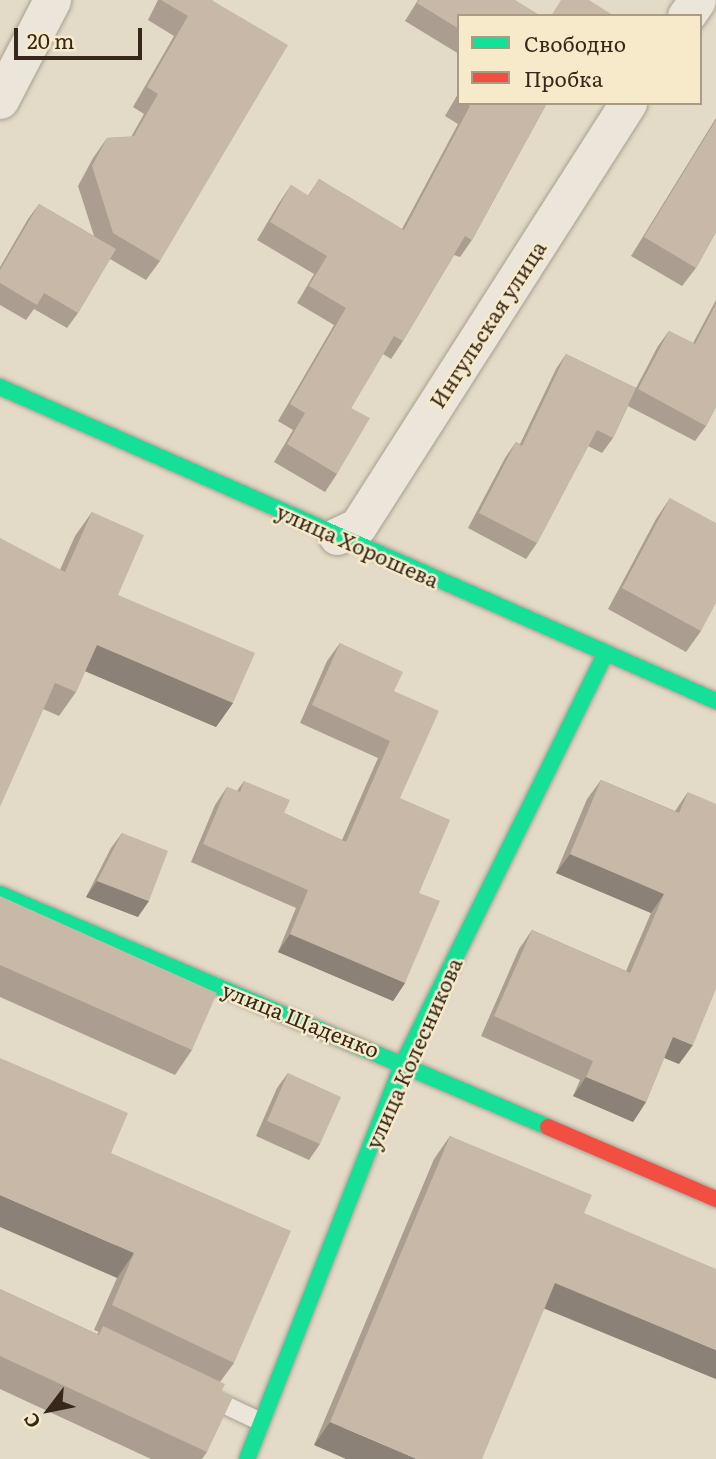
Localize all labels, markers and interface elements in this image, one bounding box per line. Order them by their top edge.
scale bar [18,14,145,58]
legend [457,14,702,105]
text: 20 m [27,24,74,55]
text: Свободно [524,27,626,58]
text: Пробка [524,62,603,93]
street label: Ингульская улица [424,236,550,412]
street label: улица Хорошева [273,498,443,592]
street label: улица Колесникова [359,954,467,1152]
street label: улица Щаденко [219,976,383,1062]
north arrow [14,1375,84,1445]
text: С [16,1408,47,1434]

